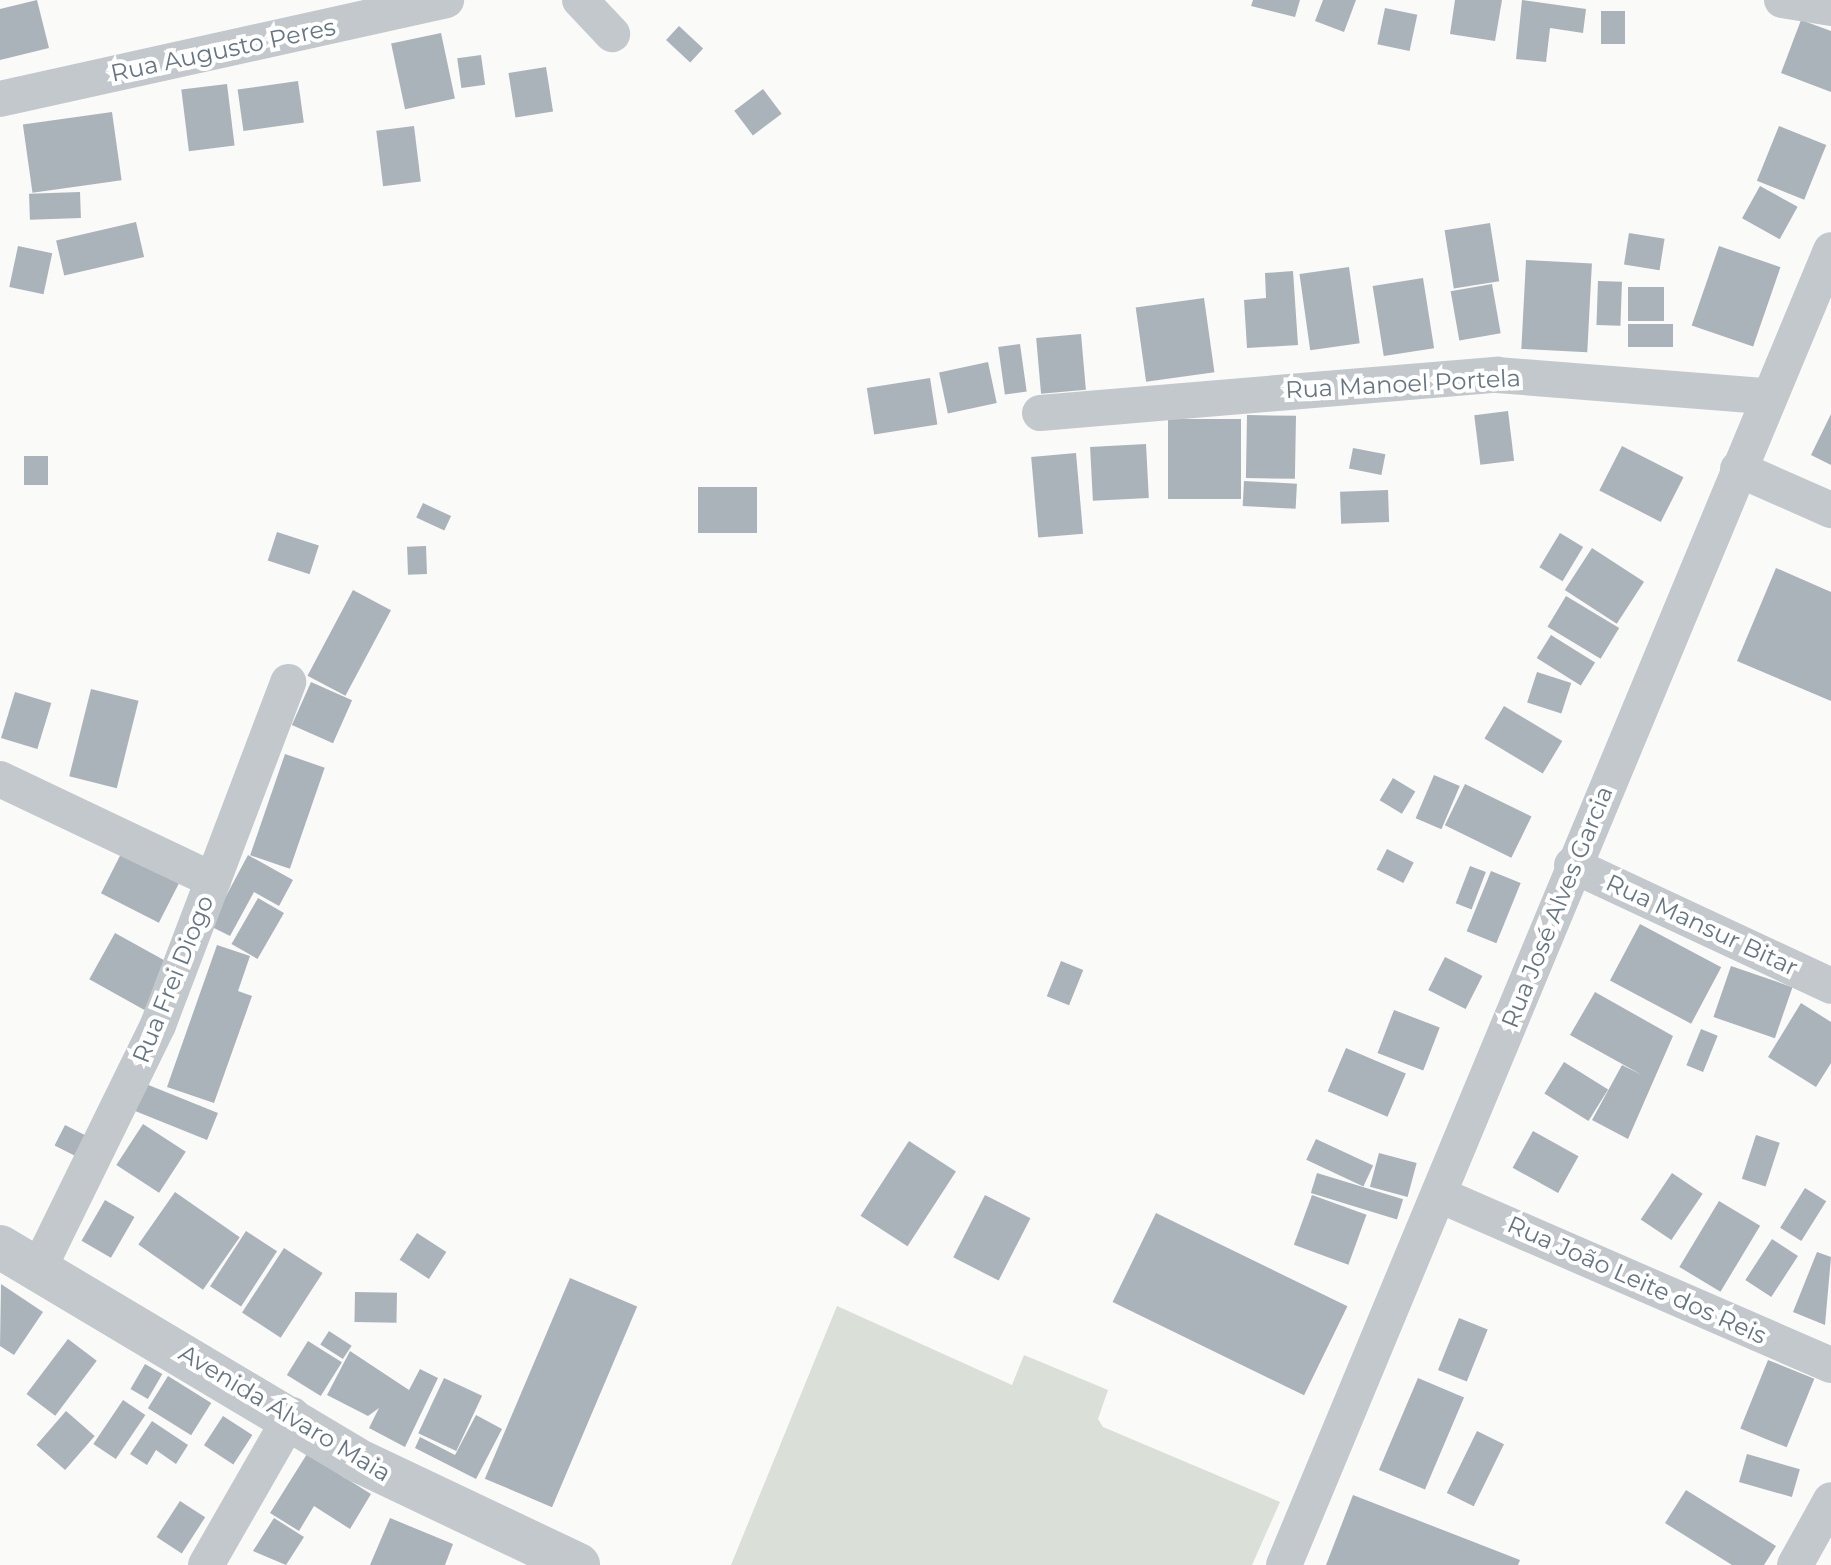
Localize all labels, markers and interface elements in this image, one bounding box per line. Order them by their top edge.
street label: Rua Augusto Peres [108,12,338,88]
street label: Rua Manoel Portela [1284,363,1522,405]
street label: Rua José Alves Garcia [1495,782,1619,1032]
street label: Rua Mansur Bitar [1601,868,1803,982]
street label: Rua Frei Diogo [126,891,220,1067]
street label: Rua João Leite dos Reis [1503,1210,1771,1350]
street label: Avenida Álvaro Maia [174,1338,396,1488]

